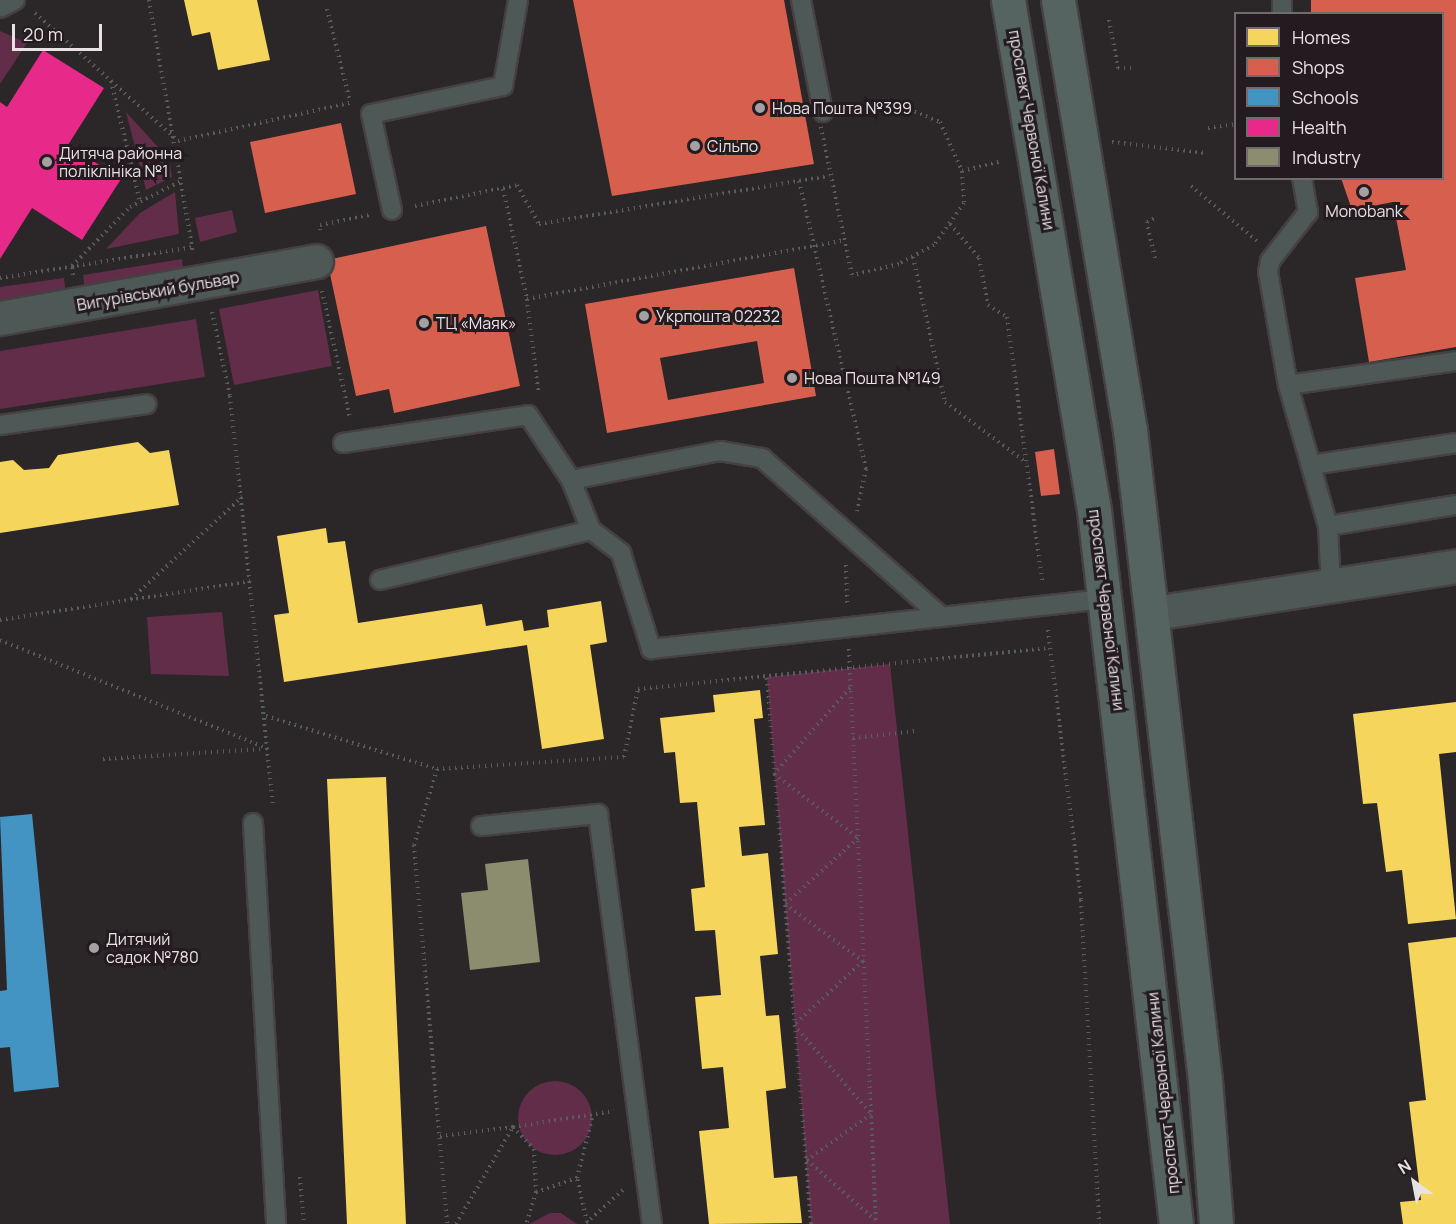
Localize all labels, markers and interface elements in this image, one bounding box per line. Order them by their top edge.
scale bar [15,12,105,50]
legend [1234,12,1444,180]
text: 20 m [23,22,63,46]
text: Homes [1292,25,1350,49]
street label: проспект Червоної Калини [1005,28,1059,232]
text: Shops [1292,55,1344,79]
text: Schools [1292,85,1359,109]
place label: Нова Пошта №399 [772,98,912,118]
marker: Нова Пошта №399 [753,101,767,115]
text: Health [1292,115,1347,139]
place label: Сільпо [707,136,758,156]
marker: Сільпо [688,139,702,153]
place label: Дитяча районна поліклініка №1 [59,143,182,181]
text: Industry [1292,145,1361,169]
marker: Дитяча районна поліклініка №1 [40,155,54,169]
marker: Monobank [1357,185,1371,199]
place label: Monobank [1325,201,1403,221]
street label: Вигурівський бульвар [75,267,241,315]
place label: Укрпошта 02232 [656,306,780,326]
marker: Укрпошта 02232 [637,309,651,323]
place label: ТЦ «Маяк» [436,313,516,333]
marker: ТЦ «Маяк» [417,316,431,330]
place label: Нова Пошта №149 [804,368,941,388]
marker: Нова Пошта №149 [785,371,799,385]
street label: проспект Червоної Калини [1085,508,1129,712]
place label: Дитячий садок №780 [106,929,199,967]
marker: Дитячий садок №780 [87,941,101,955]
street label: проспект Червоної Калини [1143,991,1183,1195]
north arrow [1384,1152,1444,1212]
text: N [1394,1154,1415,1179]

